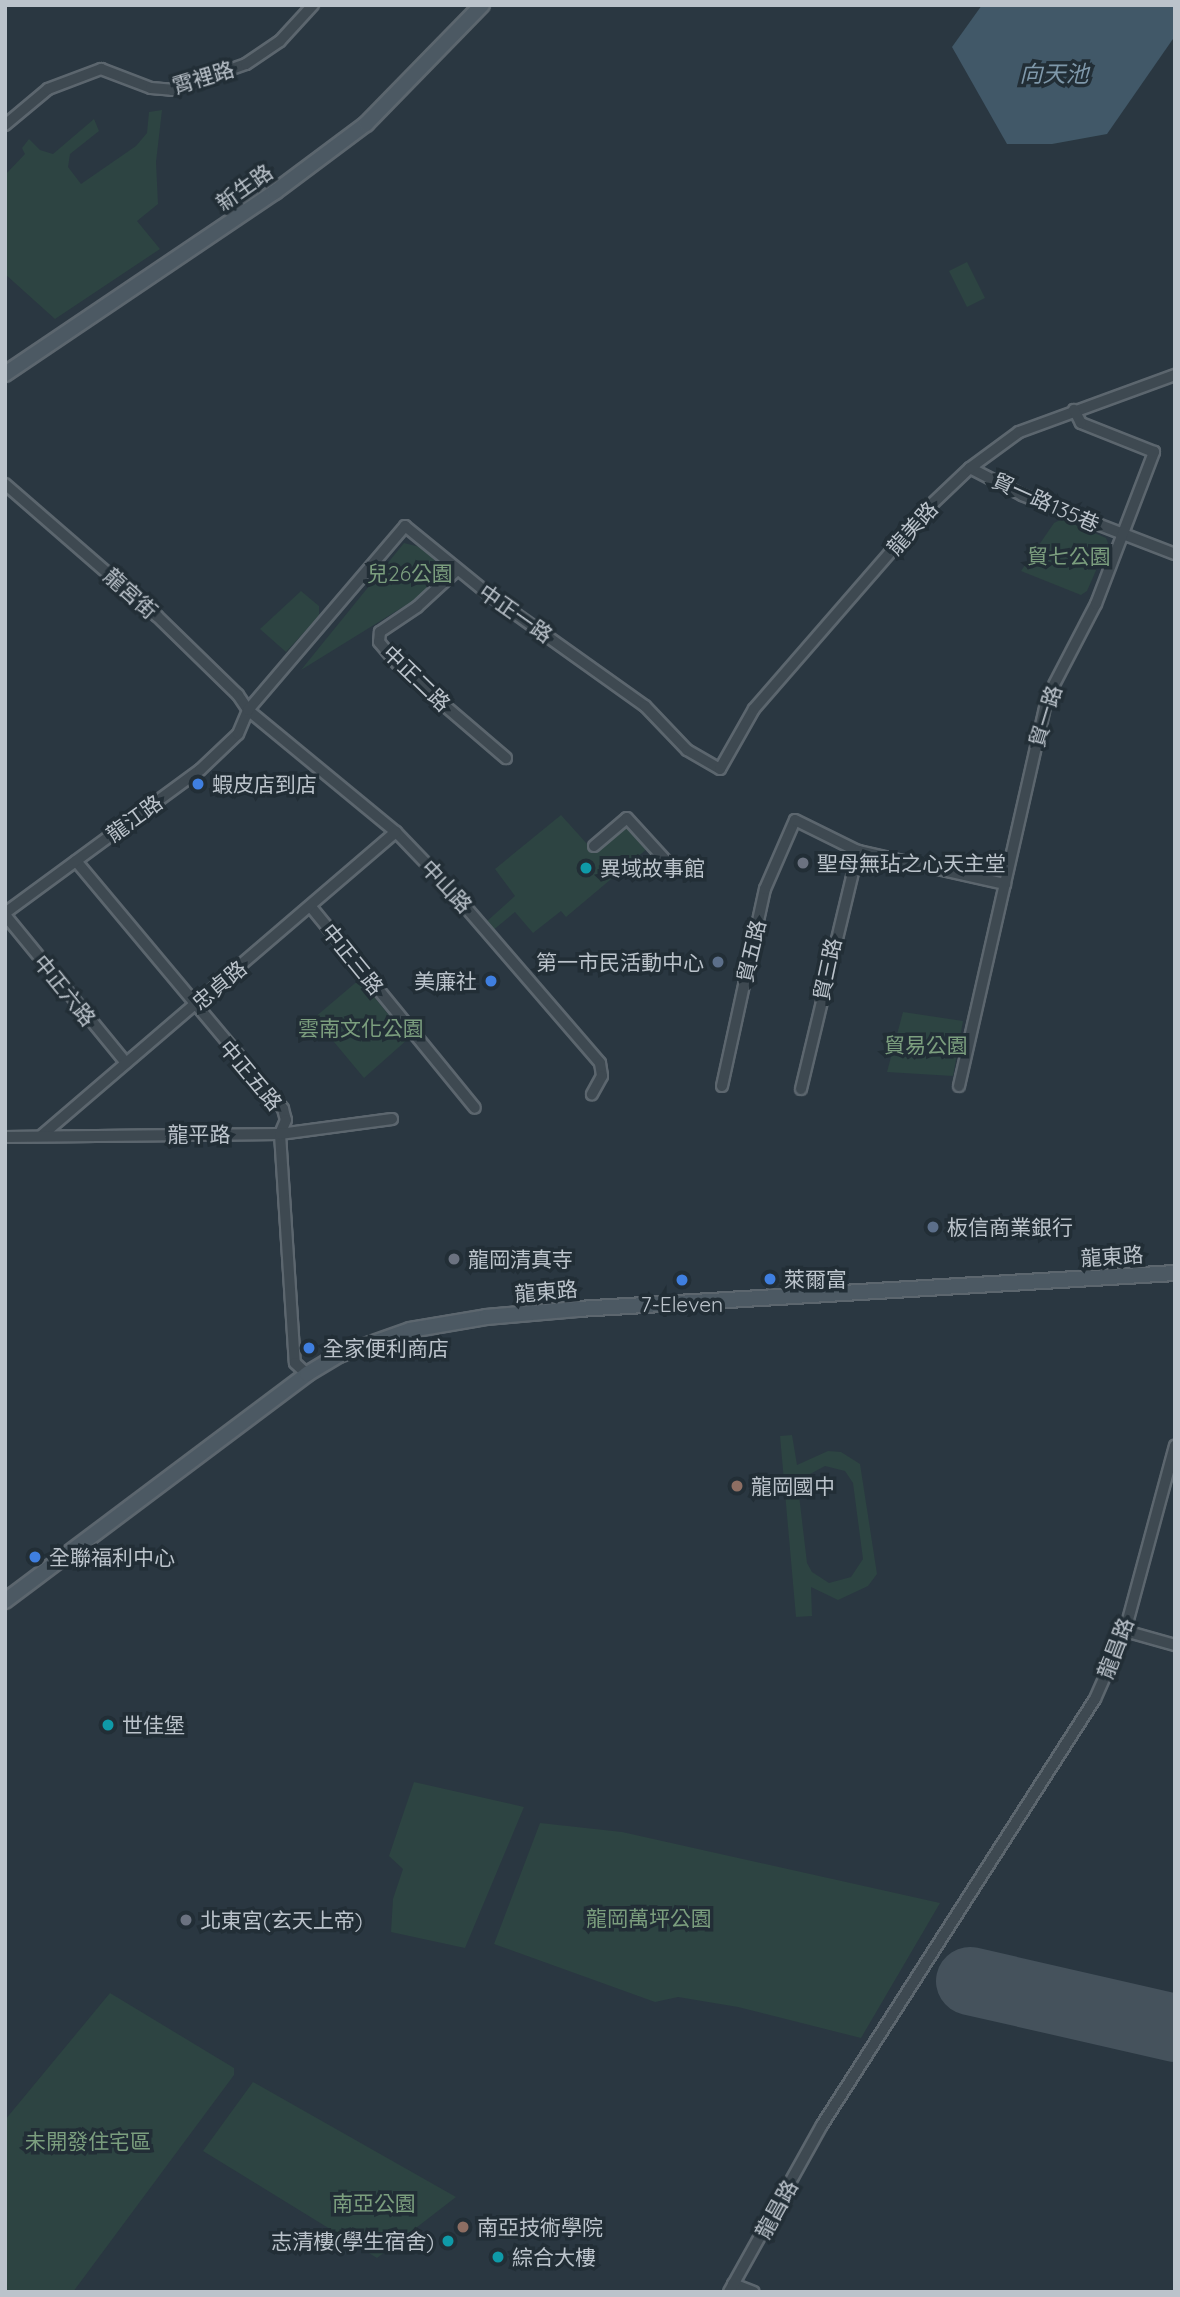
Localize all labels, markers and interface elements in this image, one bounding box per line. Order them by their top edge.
street label: 霄裡路 [169,56,237,98]
water label: 向天池 [1020,60,1088,88]
street label: 新生路 [211,159,277,215]
street label: 貿一路135巷 [989,467,1103,537]
street label: 龍美路 [882,496,942,560]
park label: 貿七公園 [1027,543,1111,569]
park label: 兒26公園 [367,560,453,586]
street label: 龍宮街 [99,563,163,623]
street label: 中正一路 [474,579,558,647]
street label: 中正二路 [378,640,456,716]
street label: 貿一路 [1024,682,1066,750]
place label: 蝦皮店到店 [212,771,317,797]
marker: 蝦皮店到店 [190,776,206,792]
street label: 龍江路 [101,789,167,847]
place label: 聖母無玷之心天主堂 [817,850,1006,876]
street label: 中山路 [416,854,478,918]
place label: 異域故事館 [600,855,705,881]
marker: 聖母無玷之心天主堂 [795,855,811,871]
marker: 異域故事館 [578,860,594,876]
street label: 貿五路 [732,917,770,985]
street label: 中正三路 [317,918,389,1000]
street label: 貿三路 [808,936,846,1002]
street label: 中正六路 [29,949,101,1031]
place label: 第一市民活動中心 [536,949,704,975]
marker: 第一市民活動中心 [710,954,726,970]
street label: 忠貞路 [187,955,251,1015]
place label: 美廉社 [414,968,477,994]
marker: 美廉社 [483,973,499,989]
park label: 雲南文化公園 [298,1015,424,1041]
park label: 貿易公園 [884,1032,968,1058]
street label: 中正五路 [214,1035,288,1115]
street label: 龍平路 [168,1121,230,1147]
place label: 板信商業銀行 [947,1214,1073,1240]
marker: 板信商業銀行 [925,1219,941,1235]
street label: 龍東路 [1080,1241,1144,1271]
place label: 龍岡清真寺 [468,1246,573,1272]
marker: 龍岡清真寺 [446,1251,462,1267]
place label: 萊爾富 [784,1266,847,1292]
marker: 萊爾富 [762,1271,778,1287]
marker: 7-Eleven [674,1272,690,1288]
street label: 龍東路 [514,1276,578,1306]
place label: 7-Eleven [641,1291,723,1317]
place label: 全家便利商店 [323,1335,449,1361]
marker: 全家便利商店 [301,1340,317,1356]
place label: 龍岡國中 [751,1473,835,1499]
marker: 龍岡國中 [729,1478,745,1494]
place label: 全聯福利中心 [49,1544,175,1570]
marker: 全聯福利中心 [27,1549,43,1565]
street label: 龍昌路 [1092,1614,1138,1682]
place label: 世佳堡 [122,1712,185,1738]
marker: 世佳堡 [100,1717,116,1733]
park label: 龍岡萬坪公園 [586,1905,712,1931]
place label: 北東宮(玄天上帝) [200,1907,363,1933]
marker: 北東宮(玄天上帝) [178,1912,194,1928]
park label: 未開發住宅區 [25,2128,151,2154]
street label: 龍昌路 [750,2175,802,2243]
park label: 南亞公園 [332,2190,416,2216]
place label: 南亞技術學院 [477,2214,603,2240]
marker: 南亞技術學院 [455,2219,471,2235]
place label: 志清樓(學生宿舍) [271,2228,434,2254]
marker: 志清樓(學生宿舍) [440,2233,456,2249]
place label: 綜合大樓 [512,2244,596,2270]
marker: 綜合大樓 [490,2249,506,2265]

